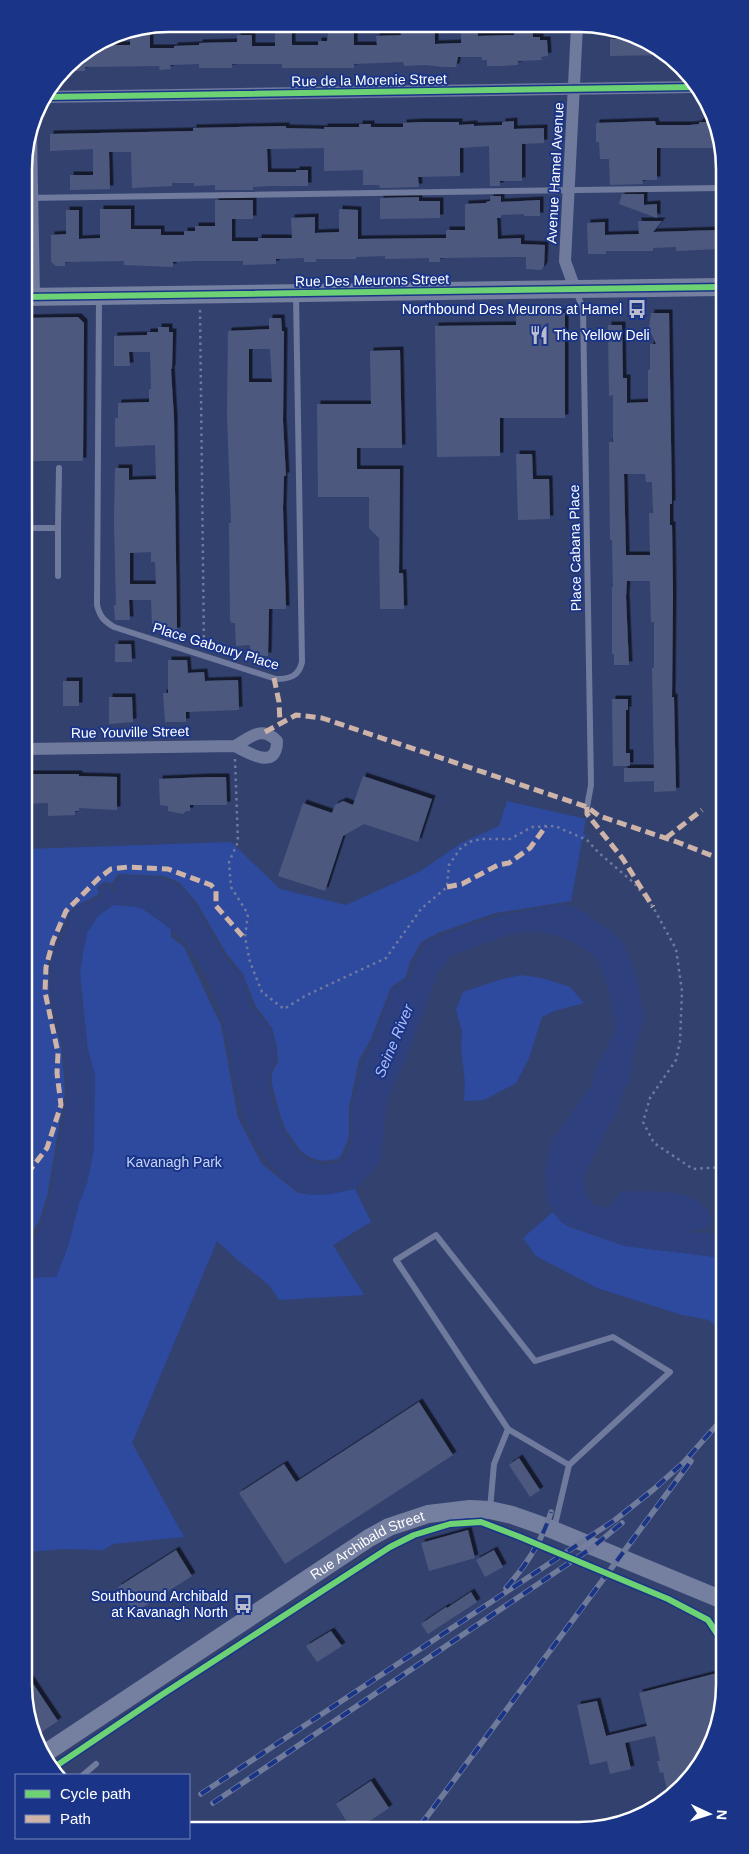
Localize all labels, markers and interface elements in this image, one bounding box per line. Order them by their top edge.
street label: Rue de la Morenie Street [291,71,447,89]
street label: Avenue Hamel Avenue [543,102,567,244]
street label: Rue Des Meurons Street [295,271,449,289]
bus stop icon: Northbound Des Meurons at Hamel [626,298,648,320]
place label: Northbound Des Meurons at Hamel [402,301,622,317]
restaurant icon: The Yellow Deli [528,324,550,346]
place label: The Yellow Deli [554,327,650,343]
street label: Place Cabana Place [566,484,584,612]
street label: Place Gaboury Place [151,619,281,673]
street label: Rue Youville Street [71,723,189,741]
water label: Seine River [371,1001,417,1080]
park label: Kavanagh Park [126,1154,223,1170]
street label: Rue Archibald Street [307,1508,427,1583]
place label: Southbound Archibald at Kavanagh North [91,1588,228,1620]
bus stop icon: Southbound Archibald at Kavanagh North [232,1593,254,1615]
legend [15,1774,190,1839]
text: Cycle path [60,1785,131,1802]
north arrow [684,1789,734,1839]
text: N [714,1809,730,1821]
text: Path [60,1810,91,1827]

